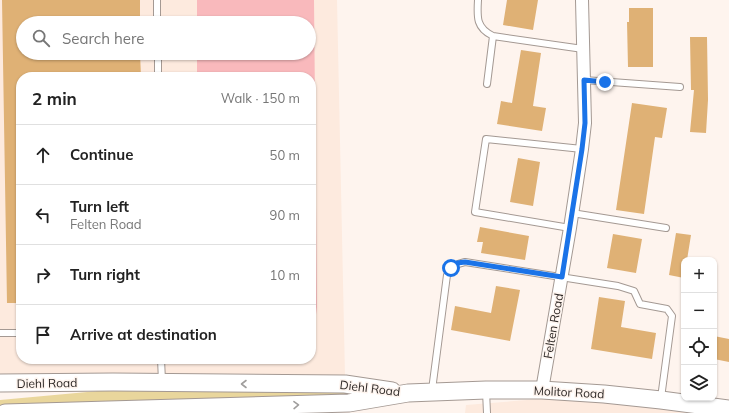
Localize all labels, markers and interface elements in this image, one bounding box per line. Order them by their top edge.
search box [16,16,316,60]
icon: search [30,27,52,49]
text: Search here [62,29,144,48]
route end [596,73,614,91]
text: 2 min [32,88,77,109]
text: Walk · 150 m [221,90,300,106]
icon: ahead [32,144,54,166]
text: Continue [70,145,133,164]
text: 50 m [270,147,300,163]
text: Turn left [70,197,129,216]
icon: left [32,204,54,226]
text: 90 m [270,207,300,223]
text: Felten Road [70,216,142,232]
map controls [681,257,717,401]
button: + [681,257,717,293]
route start [442,259,460,277]
icon: right [32,264,54,286]
text: Turn right [70,265,140,284]
text: 10 m [270,267,300,283]
street label: Felten Road [540,292,566,360]
button: − [681,293,717,329]
icon: arrive [32,324,54,346]
text: Arrive at destination [70,325,217,344]
button: locate [681,329,717,365]
button: layers [681,365,717,401]
street label: Diehl Road [16,375,78,391]
street label: Diehl Road [339,377,401,399]
one-way arrow [241,379,247,388]
street label: Molitor Road [533,383,605,401]
one-way arrow [293,400,299,409]

